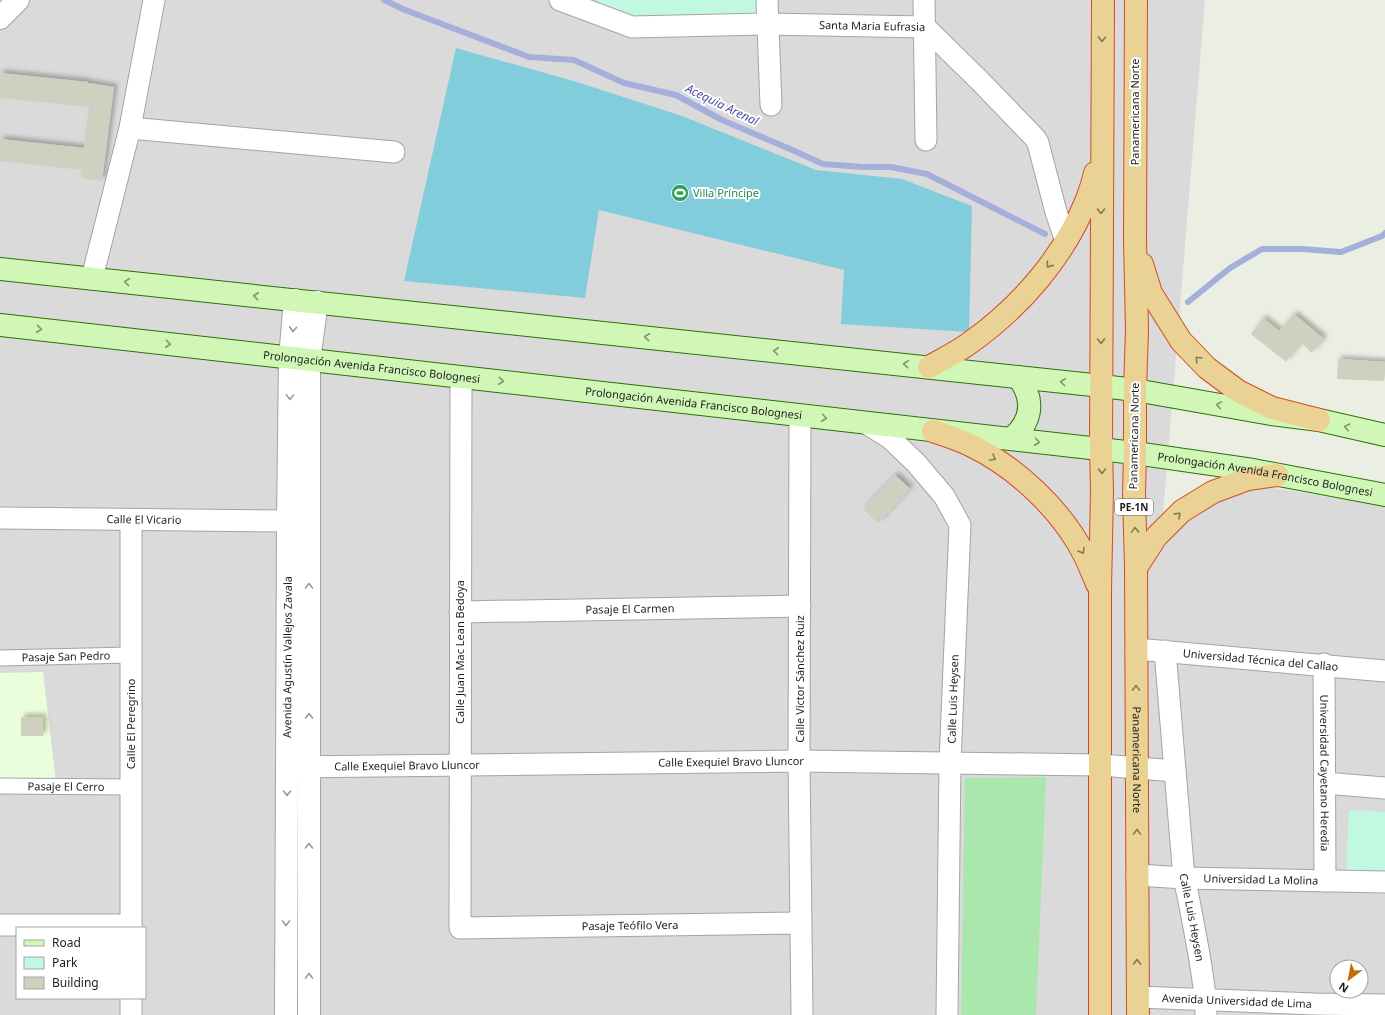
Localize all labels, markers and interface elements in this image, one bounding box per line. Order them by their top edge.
street label: Santa Maria Eufrasia [819,17,925,34]
one-way arrow [1098,36,1106,42]
street label: Panamericana Norte [1127,59,1142,165]
water label: Acequia Arenal [682,79,762,130]
sports icon: Villa Príncipe [670,183,690,203]
place label: Villa Príncipe [693,185,759,200]
one-way arrow [1097,208,1105,214]
one-way arrow [1047,261,1054,268]
one-way arrow [124,278,130,287]
one-way arrow [253,292,259,301]
one-way arrow [36,325,42,334]
one-way arrow [288,326,297,332]
one-way arrow [644,333,650,342]
one-way arrow [1097,338,1105,344]
one-way arrow [165,339,171,348]
street label: Prolongación Avenida Francisco Bolognesi [262,347,481,386]
one-way arrow [773,347,779,356]
one-way arrow [1196,356,1203,364]
one-way arrow [903,360,909,369]
one-way arrow [497,377,504,386]
one-way arrow [1060,377,1066,386]
street label: Prolongación Avenida Francisco Bolognesi [584,383,803,422]
street label: Panamericana Norte [1125,383,1142,489]
one-way arrow [286,394,294,400]
one-way arrow [1216,401,1222,409]
one-way arrow [821,413,828,422]
one-way arrow [1344,423,1350,431]
one-way arrow [1034,437,1040,446]
street label: Prolongación Avenida Francisco Bolognesi [1156,448,1374,500]
one-way arrow [989,454,996,461]
one-way arrow [1097,468,1106,474]
road number: PE-1N [1115,499,1153,515]
street label: Calle El Vicario [107,511,182,527]
one-way arrow [1173,513,1181,520]
one-way arrow [1131,527,1139,533]
one-way arrow [1077,547,1084,554]
street label: Avenida Agustín Vallejos Zavala [279,576,295,738]
street label: Calle Juan Mac Lean Bedoya [452,580,467,724]
one-way arrow [305,583,313,589]
street label: Pasaje El Carmen [585,600,675,617]
street label: Calle Víctor Sánchez Ruiz [792,615,807,743]
street label: Universidad Técnica del Callao [1182,645,1339,674]
street label: Pasaje San Pedro [21,647,111,665]
street label: Calle Luis Heysen [943,654,962,744]
street label: Calle El Peregrino [123,678,138,769]
one-way arrow [1132,685,1140,691]
street label: Universidad Cayetano Heredia [1317,694,1333,851]
street label: Panamericana Norte [1130,706,1145,813]
one-way arrow [305,713,313,719]
street label: Calle Exequiel Bravo Lluncor [658,753,804,770]
street label: Calle Exequiel Bravo Lluncor [334,757,480,774]
street label: Pasaje El Cerro [28,778,105,794]
one-way arrow [283,790,291,796]
one-way arrow [1133,829,1141,835]
one-way arrow [305,843,313,849]
street label: Universidad La Molina [1203,870,1318,888]
street label: Calle Luis Heysen [1177,873,1208,962]
street label: Pasaje Teófilo Vera [582,917,678,933]
one-way arrow [282,920,290,926]
legend [16,927,146,999]
text: Road [52,934,81,951]
text: Park [52,954,78,971]
one-way arrow [1133,959,1141,965]
north arrow [1329,959,1369,999]
one-way arrow [305,973,313,979]
text: Building [52,974,99,991]
text: N [1336,979,1351,997]
street label: Avenida Universidad de Lima [1162,990,1312,1011]

